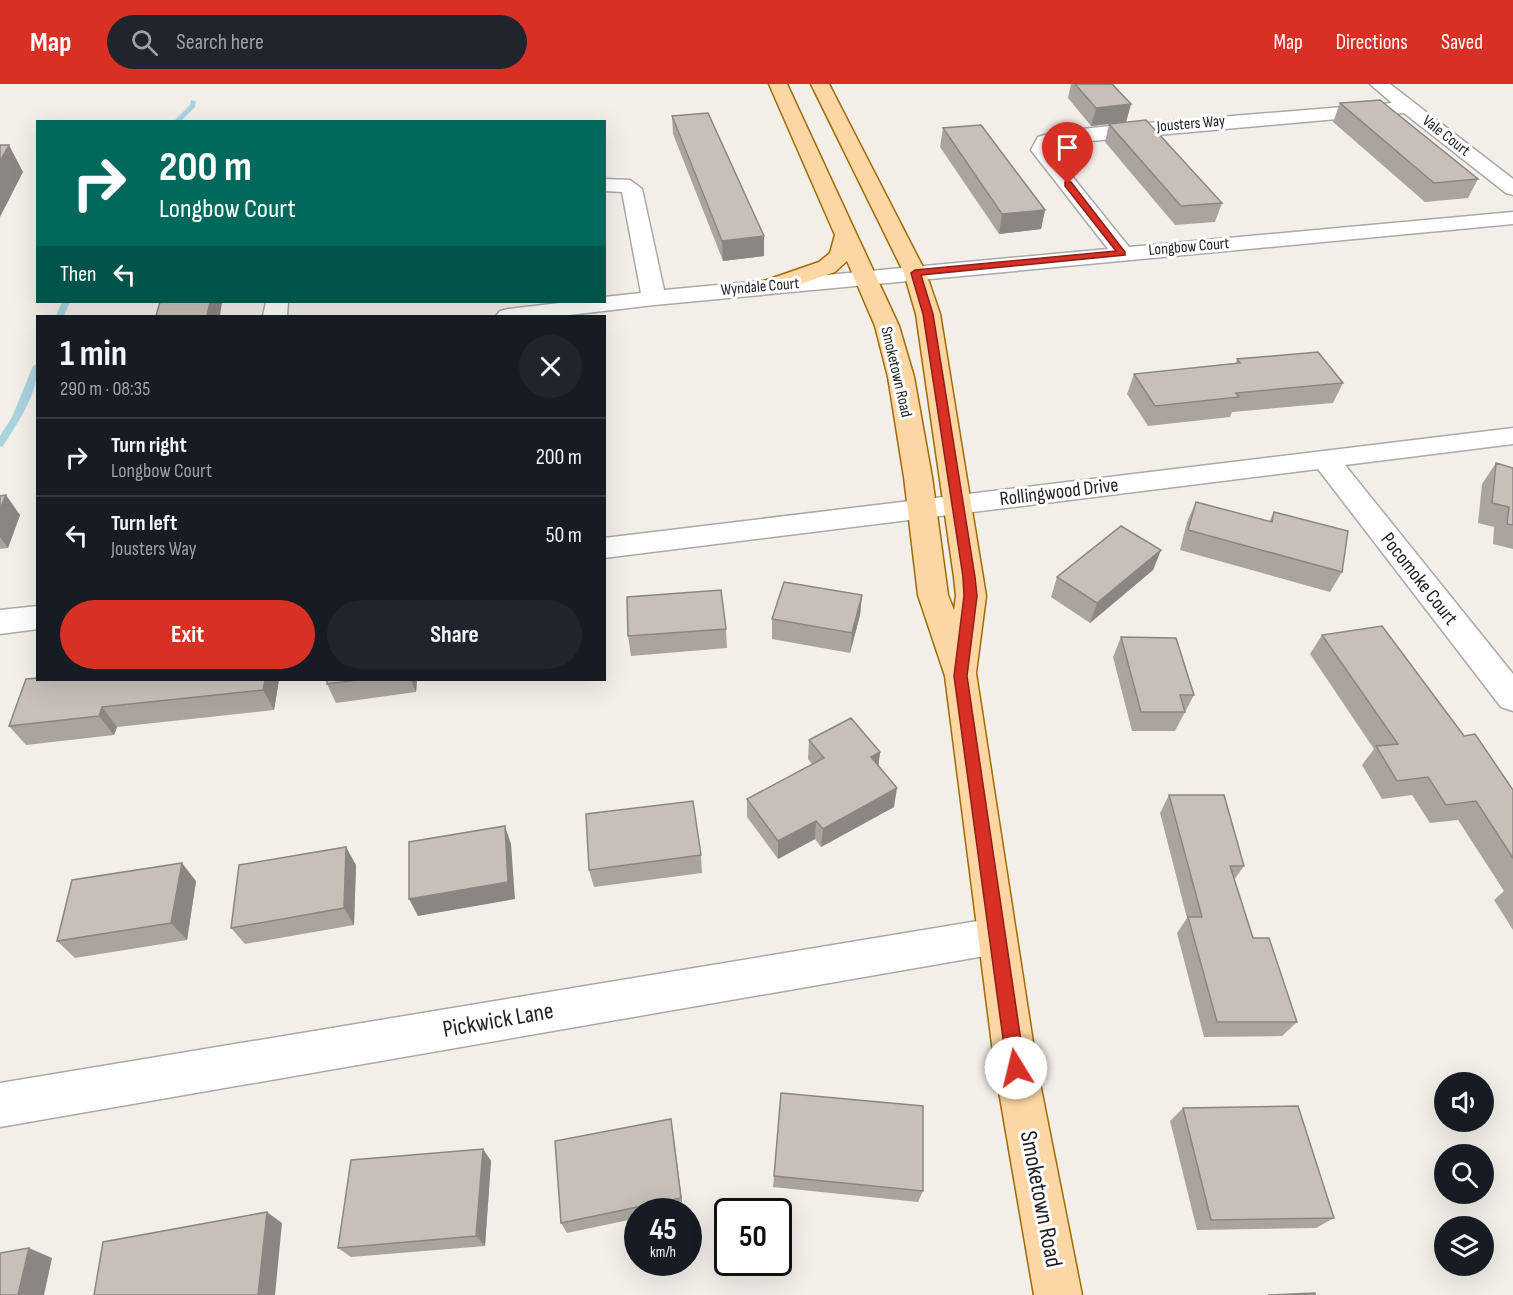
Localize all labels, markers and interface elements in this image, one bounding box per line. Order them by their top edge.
search box [107,15,527,69]
text: Map [30,26,71,59]
icon: search [128,26,161,59]
text: Search here [176,29,264,56]
text: Map [1273,30,1303,55]
text: Directions [1336,30,1408,55]
text: Saved [1441,30,1483,55]
street label: Vale Court [1418,111,1474,161]
street label: Jousters Way [1155,112,1226,137]
pin [1042,122,1093,184]
icon: arrive [1051,131,1084,164]
text: 200 m [159,142,252,193]
icon: right [60,144,138,222]
text: Longbow Court [159,193,296,225]
street label: Longbow Court [1148,234,1230,260]
icon: left [108,258,141,291]
text: Then [60,261,96,288]
street label: Wyndale Court [720,274,800,300]
street label: Smoketown Road [876,325,916,419]
text: 1 min [60,333,127,376]
button: close [519,335,582,398]
text: 290 m · 08:35 [60,377,150,401]
text: Turn right [111,432,187,459]
icon: right [60,441,93,474]
text: 200 m [536,444,582,471]
text: Longbow Court [111,459,212,483]
street label: Rollingwood Drive [998,473,1120,511]
text: Turn left [111,510,177,537]
icon: left [60,519,93,552]
text: 50 m [546,522,582,549]
street label: Pocomoke Court [1375,528,1463,630]
text: Jousters Way [111,537,196,561]
button: Exit [60,600,315,669]
button: Share [327,600,582,669]
street label: Pickwick Lane [440,996,556,1044]
position arrow [984,1036,1048,1100]
map controls [1434,1072,1494,1276]
button: sound [1434,1072,1494,1132]
street label: Smoketown Road [1014,1128,1068,1270]
button: search [1434,1144,1494,1204]
speed limit sign: 50 [714,1198,792,1276]
text: 45 [649,1212,677,1248]
button: layers [1434,1216,1494,1276]
text: km/h [650,1243,676,1262]

